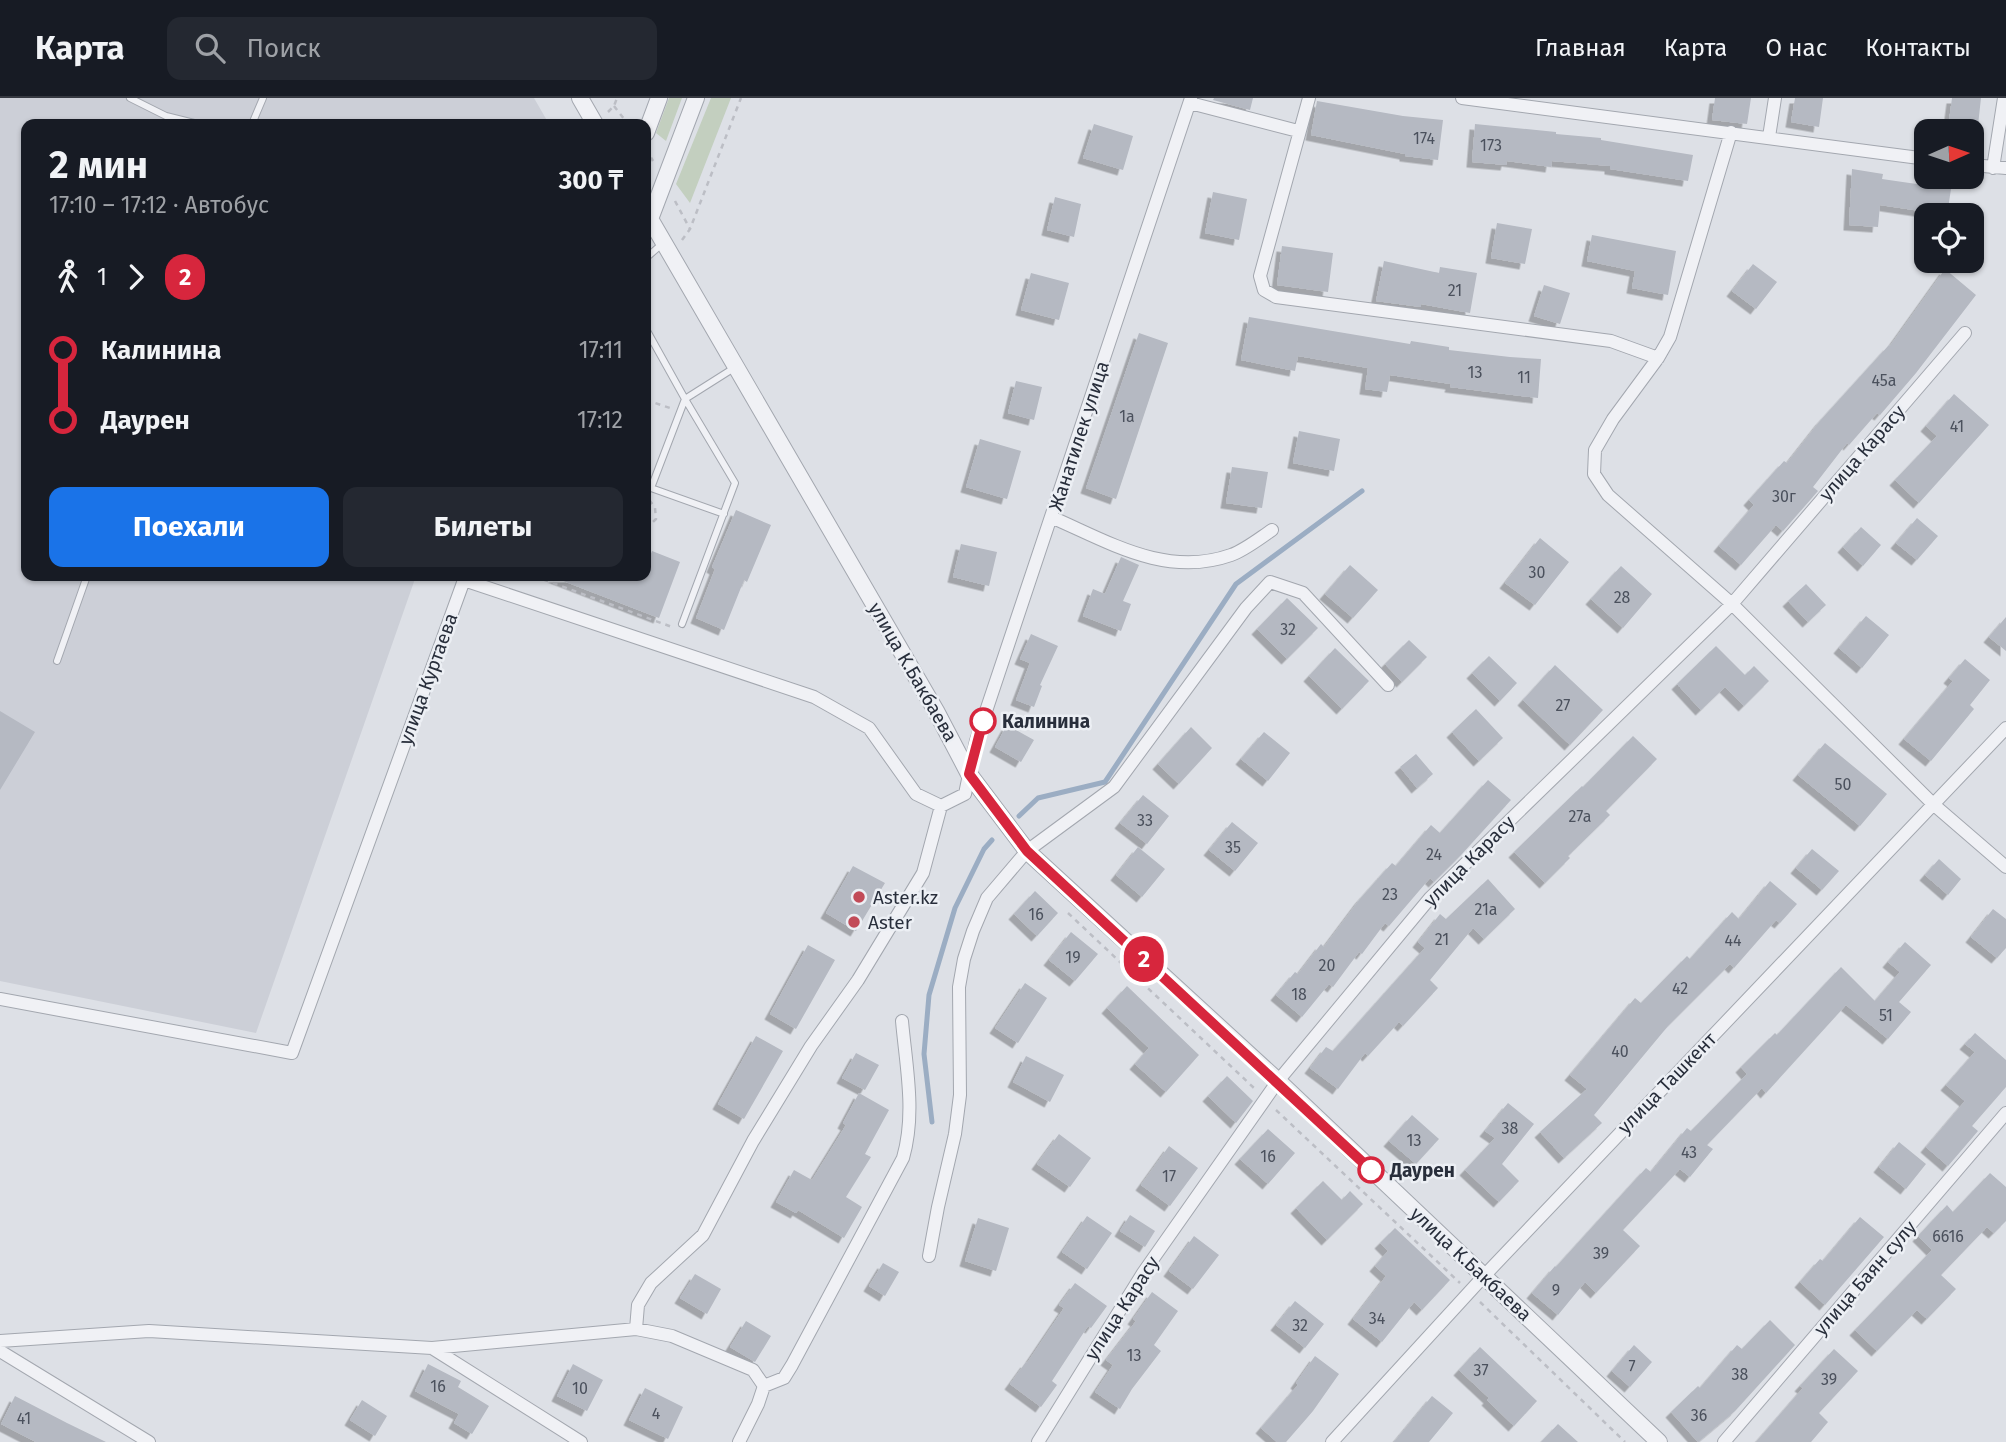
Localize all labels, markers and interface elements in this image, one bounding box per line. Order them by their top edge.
search box [167,17,657,80]
text: Карта [35,28,125,68]
icon: search [191,29,229,67]
text: Поиск [247,33,321,64]
text: Главная [1535,34,1626,62]
text: Карта [1664,34,1727,62]
text: О нас [1765,34,1827,62]
text: Контакты [1865,34,1971,62]
north arrow [1914,119,1984,189]
map controls [1914,119,1984,273]
house number: 174 [1413,129,1435,148]
house number: 173 [1480,136,1502,155]
text: 2 мин [49,142,148,188]
text: 300 ₸ [559,165,623,196]
text: 17:10 – 17:12 · Автобус [49,191,269,219]
button: locate [1914,203,1984,273]
icon: walk [49,258,87,296]
icon: forward [117,258,155,296]
text: 1 [97,263,107,291]
text: 2 [179,263,191,291]
house number: 21 [1448,281,1462,300]
text: Калинина [101,335,221,366]
text: 17:11 [579,336,623,364]
street label: Жанатилек улица [1044,358,1114,514]
house number: 13 [1468,363,1482,382]
house number: 11 [1517,368,1531,387]
house number: 45а [1871,371,1897,390]
street label: улица Карасу [1814,400,1910,506]
text: Даурен [101,405,190,436]
text: 17:12 [577,406,623,434]
house number: 1а [1119,407,1135,426]
house number: 41 [1950,417,1964,436]
button: Поехали [49,487,329,567]
button: Билеты [343,487,623,567]
house number: 30г [1772,487,1796,506]
house number: 30 [1529,563,1546,582]
house number: 28 [1614,588,1631,607]
street label: улица К.Бакбаева [864,598,962,746]
street label: улица Куртаева [394,610,462,748]
house number: 32 [1280,620,1296,639]
house number: 27 [1556,696,1570,715]
marker: Калинина [970,708,996,734]
place label: Калинина [1002,710,1090,733]
house number: 50 [1835,775,1852,794]
house number: 27а [1568,807,1592,826]
street label: улица Карасу [1419,810,1520,911]
house number: 33 [1137,811,1153,830]
house number: 35 [1225,838,1241,857]
house number: 24 [1426,845,1442,864]
house number: 23 [1382,885,1398,904]
place label: Aster.kz [873,886,938,909]
marker: Aster.kz [851,889,867,905]
house number: 21а [1474,900,1498,919]
house number: 16 [1028,905,1044,924]
place label: Aster [868,911,913,934]
marker: Aster [846,914,862,930]
house number: 21 [1435,930,1449,949]
house number: 44 [1724,931,1742,950]
line badge: 2 [1121,936,1167,982]
text: 2 [1138,945,1150,973]
house number: 19 [1065,948,1081,967]
house number: 20 [1319,956,1335,975]
house number: 42 [1672,979,1688,998]
house number: 18 [1291,985,1307,1004]
house number: 51 [1879,1006,1893,1025]
street label: улица Ташкент [1613,1027,1721,1139]
house number: 40 [1611,1042,1629,1061]
house number: 38 [1502,1119,1519,1138]
house number: 13 [1407,1131,1421,1150]
house number: 43 [1681,1143,1697,1162]
house number: 16 [1260,1147,1276,1166]
marker: Даурен [1358,1157,1384,1183]
place label: Даурен [1389,1159,1455,1182]
house number: 17 [1162,1167,1176,1186]
street label: улица К.Бакбаева [1406,1202,1536,1326]
street label: улица Баян сулу [1809,1215,1922,1340]
house number: 6616 [1932,1227,1964,1246]
house number: 39 [1593,1244,1609,1263]
street label: улица Карасу [1080,1251,1164,1364]
house number: 9 [1552,1281,1560,1300]
house number: 34 [1369,1309,1386,1328]
house number: 32 [1292,1316,1308,1335]
house number: 13 [1127,1346,1141,1365]
house number: 7 [1628,1357,1636,1376]
house number: 37 [1473,1361,1489,1380]
house number: 38 [1732,1365,1749,1384]
house number: 39 [1821,1370,1837,1389]
house number: 16 [430,1377,446,1396]
house number: 10 [572,1379,588,1398]
house number: 4 [652,1404,661,1423]
house number: 36 [1691,1406,1707,1425]
house number: 41 [17,1409,31,1428]

